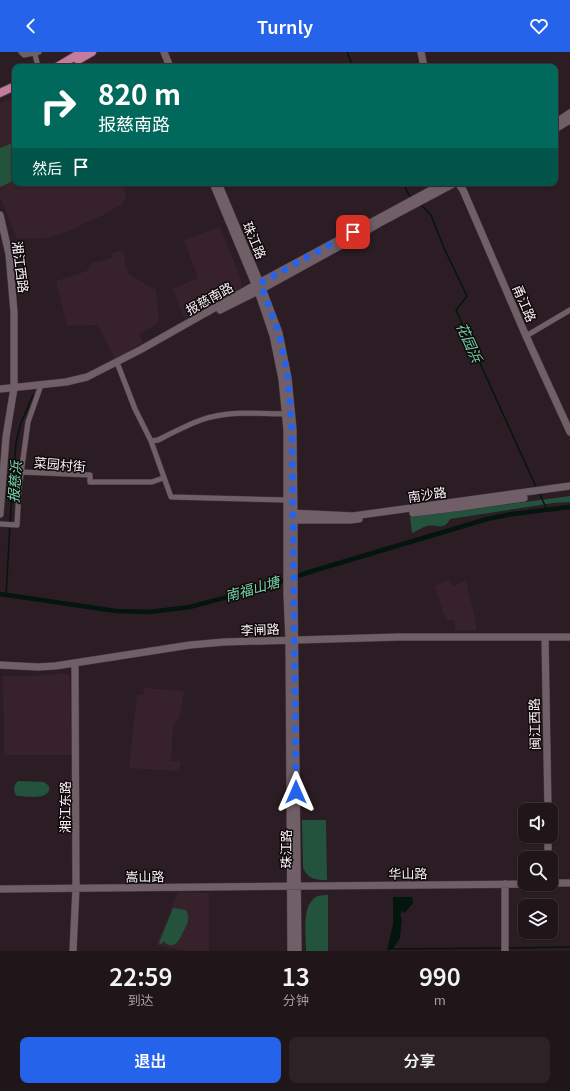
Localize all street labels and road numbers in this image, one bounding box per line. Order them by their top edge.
street label: 珠江路 [239,218,271,262]
street label: 湘江西路 [8,240,34,294]
street label: 报慈南路 [182,277,236,319]
street label: 甬江路 [509,281,541,325]
street label: 菜园村街 [33,452,87,476]
street label: 南沙路 [406,482,448,506]
street label: 李闸路 [240,619,280,639]
street label: 闽江西路 [524,698,544,750]
street label: 湘江东路 [55,781,74,833]
street label: 珠江路 [276,829,295,869]
street label: 华山路 [388,863,428,883]
street label: 嵩山路 [125,866,165,886]

